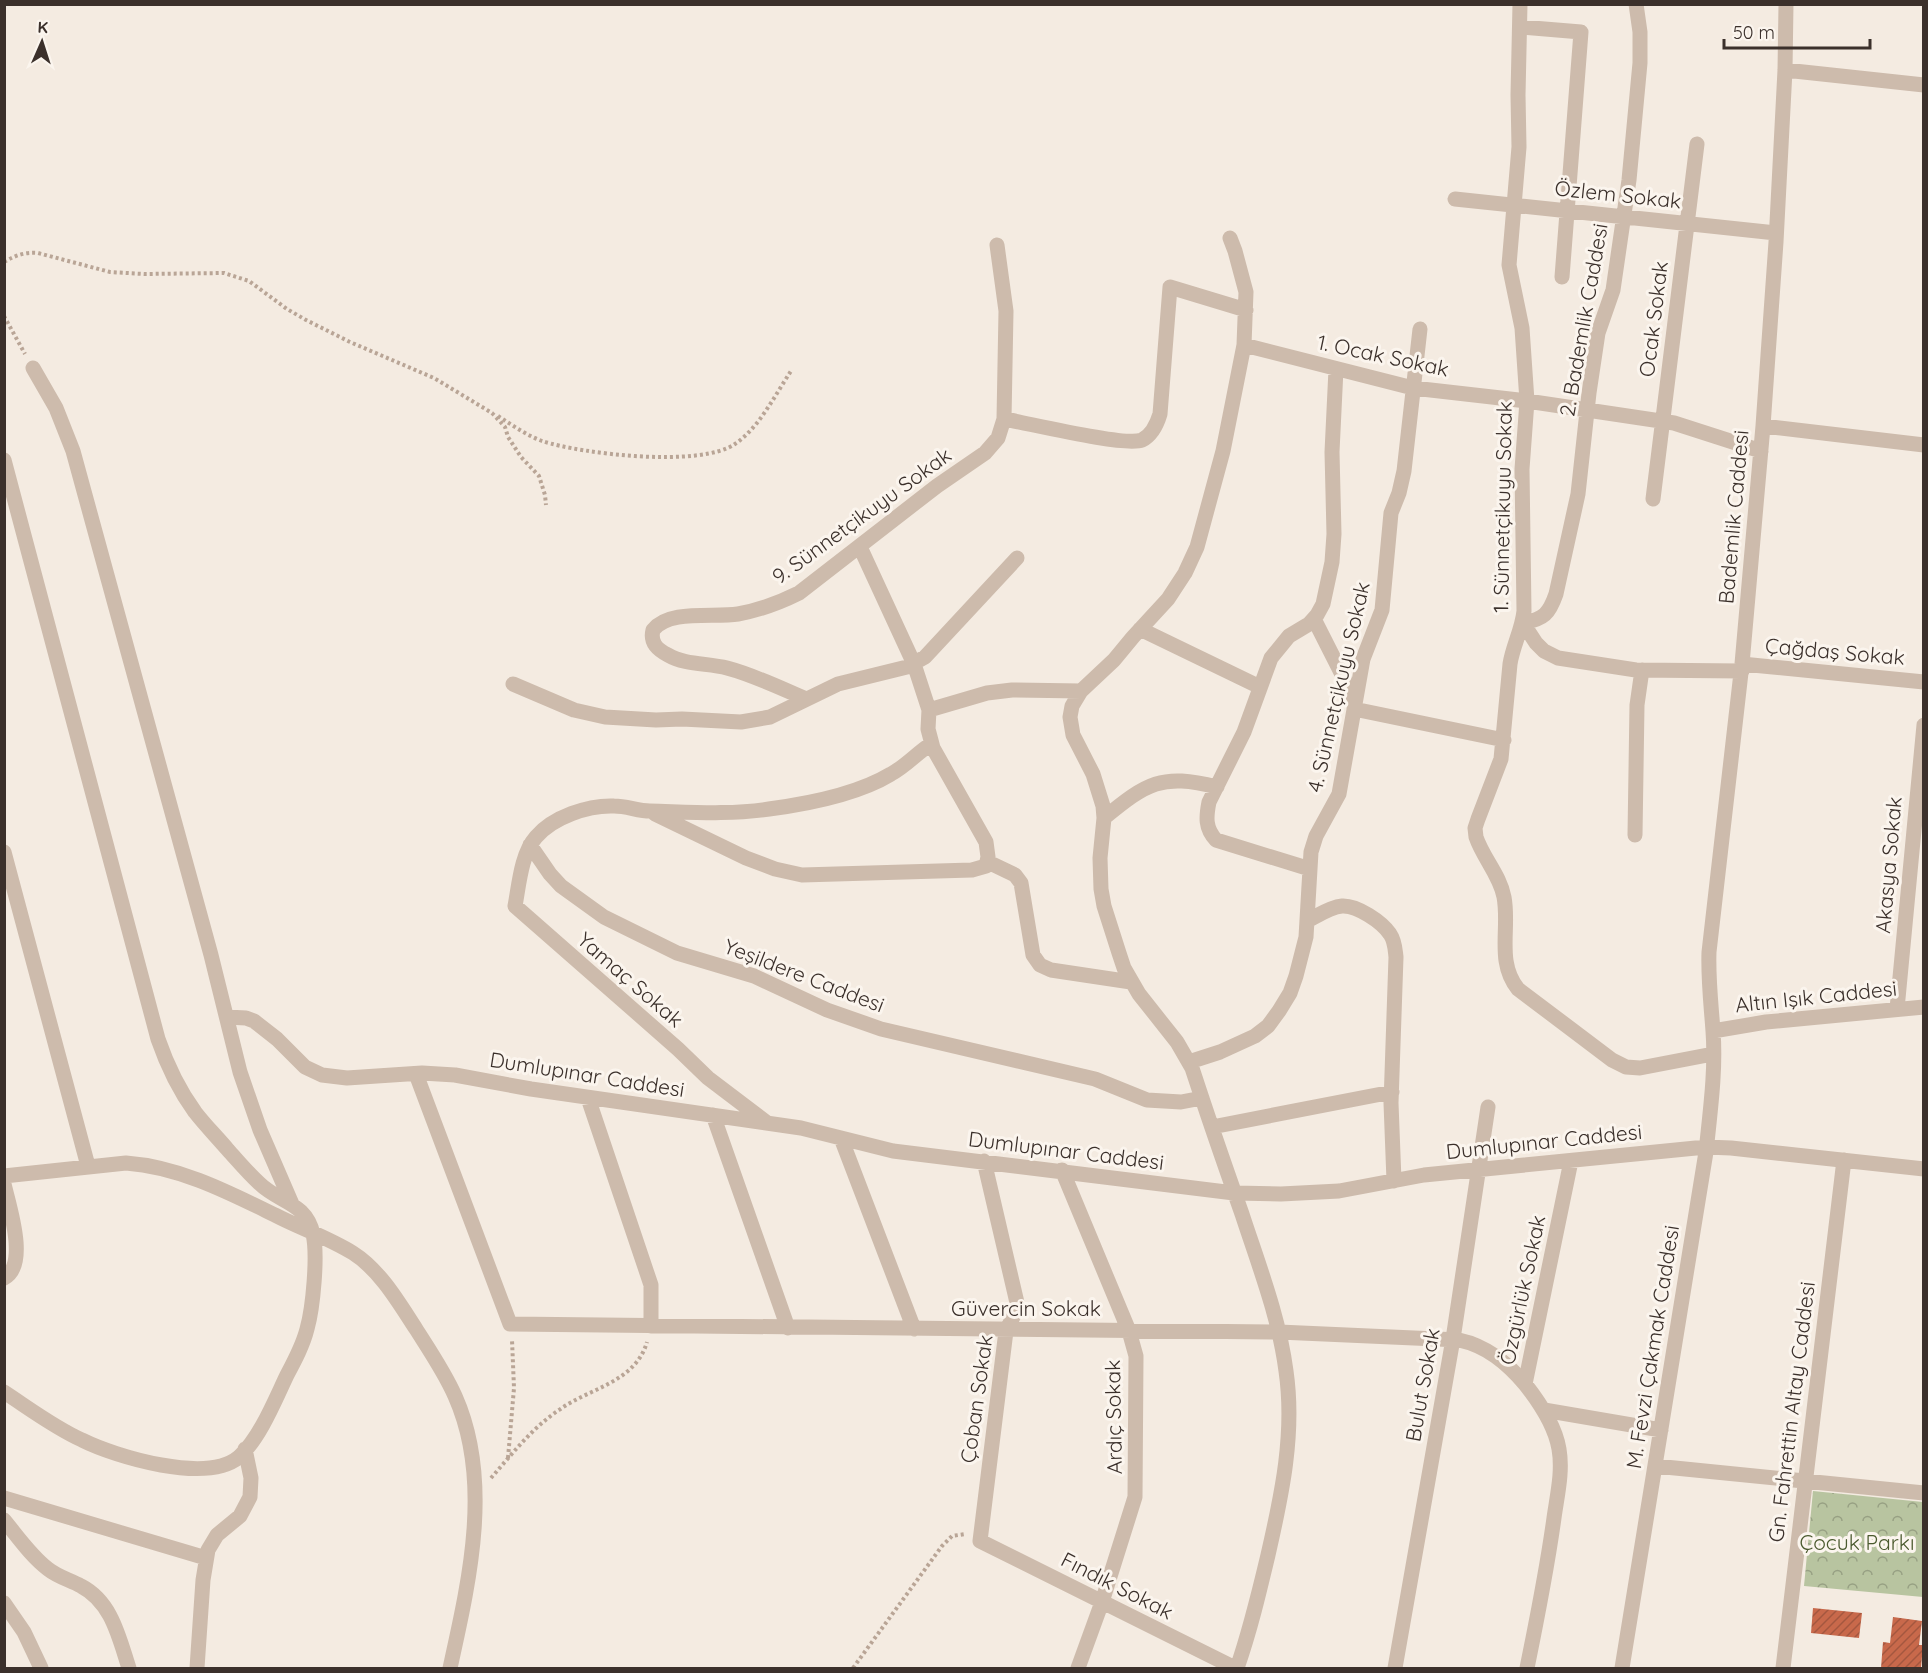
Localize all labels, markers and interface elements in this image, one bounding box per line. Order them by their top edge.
north arrow [12,12,72,72]
scale bar [1724,12,1870,50]
text: K [37,17,49,37]
text: 50 m [1733,21,1775,44]
street label: Özlem Sokak [1554,174,1683,214]
street label: 2. Bademlik Caddesi [1553,221,1613,418]
street label: Ocak Sokak [1633,260,1673,378]
street label: 1. Ocak Sokak [1315,328,1451,382]
street label: 1. Sünnetçikuyu Sokak [1487,401,1517,613]
street label: Bademlik Caddesi [1712,429,1754,605]
street label: 9. Sünnetçikuyu Sokak [767,441,956,589]
street label: 4. Sünnetçikuyu Sokak [1301,579,1375,795]
street label: Çağdaş Sokak [1764,632,1906,670]
street label: Akasya Sokak [1869,795,1907,934]
street label: Yamaç Sokak [572,926,689,1032]
street label: Yeşildere Caddesi [721,933,888,1018]
street label: Altın Işık Caddesi [1734,975,1898,1017]
street label: Dumlupınar Caddesi [488,1046,686,1102]
street label: Dumlupınar Caddesi [1445,1118,1643,1164]
street label: Dumlupınar Caddesi [967,1125,1165,1175]
street label: Özgürlük Sokak [1493,1213,1551,1367]
street label: M. Fevzi Çakmak Caddesi [1620,1223,1684,1470]
street label: Gn. Fahrettin Altay Caddesi [1762,1280,1820,1544]
street label: Güvercin Sokak [951,1295,1101,1321]
street label: Bulut Sokak [1399,1326,1445,1444]
street label: Çoban Sokak [954,1333,998,1465]
street label: Ardıç Sokak [1099,1359,1127,1475]
park label: Çocuk Parkı [1799,1529,1915,1555]
street label: Fındık Sokak [1057,1546,1178,1624]

